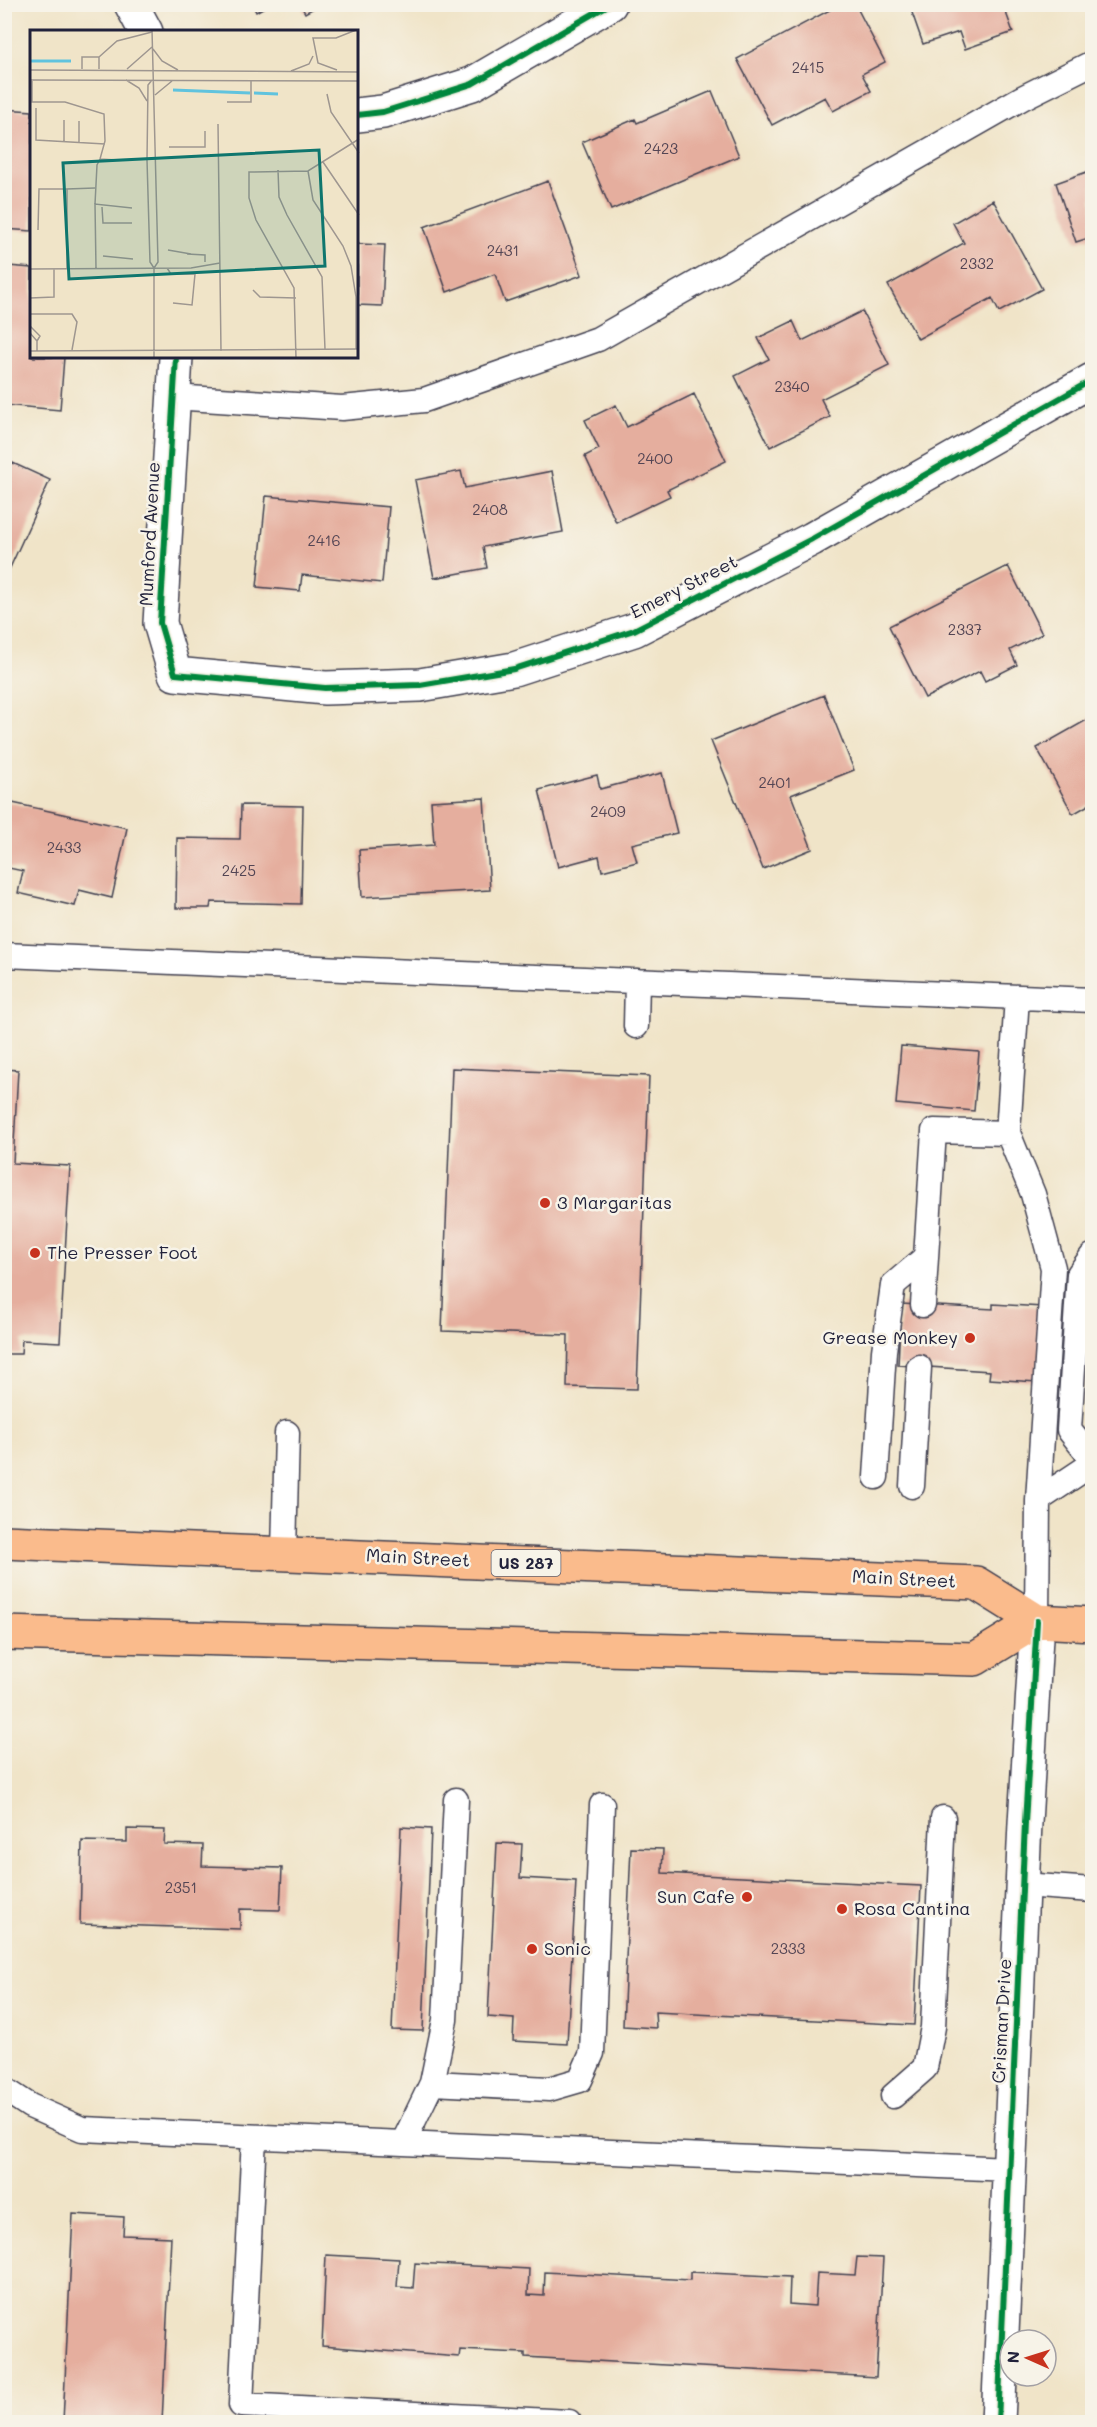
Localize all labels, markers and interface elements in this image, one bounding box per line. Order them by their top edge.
inset map [30,30,358,358]
house number: 2415 [792,57,824,77]
house number: 2423 [644,138,678,158]
house number: 2431 [487,240,519,260]
house number: 2332 [960,253,994,273]
house number: 2340 [774,376,810,396]
house number: 2400 [637,448,673,468]
street label: Mumford Avenue [133,461,165,607]
house number: 2408 [472,499,508,519]
house number: 2416 [308,530,340,550]
street label: Emery Street [626,549,741,623]
house number: 2337 [948,619,982,639]
house number: 2401 [758,772,792,792]
house number: 2409 [590,801,626,821]
house number: 2433 [47,837,82,857]
house number: 2425 [222,860,256,880]
place label: 3 Margaritas [557,1190,672,1214]
marker: 3 Margaritas [538,1196,552,1210]
place label: The Presser Foot [47,1240,198,1264]
marker: The Presser Foot [28,1246,42,1260]
place label: Grease Monkey [823,1325,958,1349]
marker: Grease Monkey [963,1331,977,1345]
street label: Main Street [365,1542,471,1572]
road number: US 287 [492,1550,560,1576]
street label: Main Street [851,1563,957,1593]
house number: 2351 [165,1877,197,1897]
place label: Sun Cafe [657,1884,735,1908]
marker: Sun Cafe [740,1890,754,1904]
place label: Rosa Cantina [854,1896,971,1920]
marker: Rosa Cantina [835,1902,849,1916]
place label: Sonic [544,1936,591,1960]
house number: 2333 [771,1938,806,1958]
marker: Sonic [525,1942,539,1956]
street label: Crisman Drive [986,1958,1016,2084]
north arrow [998,2328,1058,2388]
text: N [1002,2351,1023,2364]

